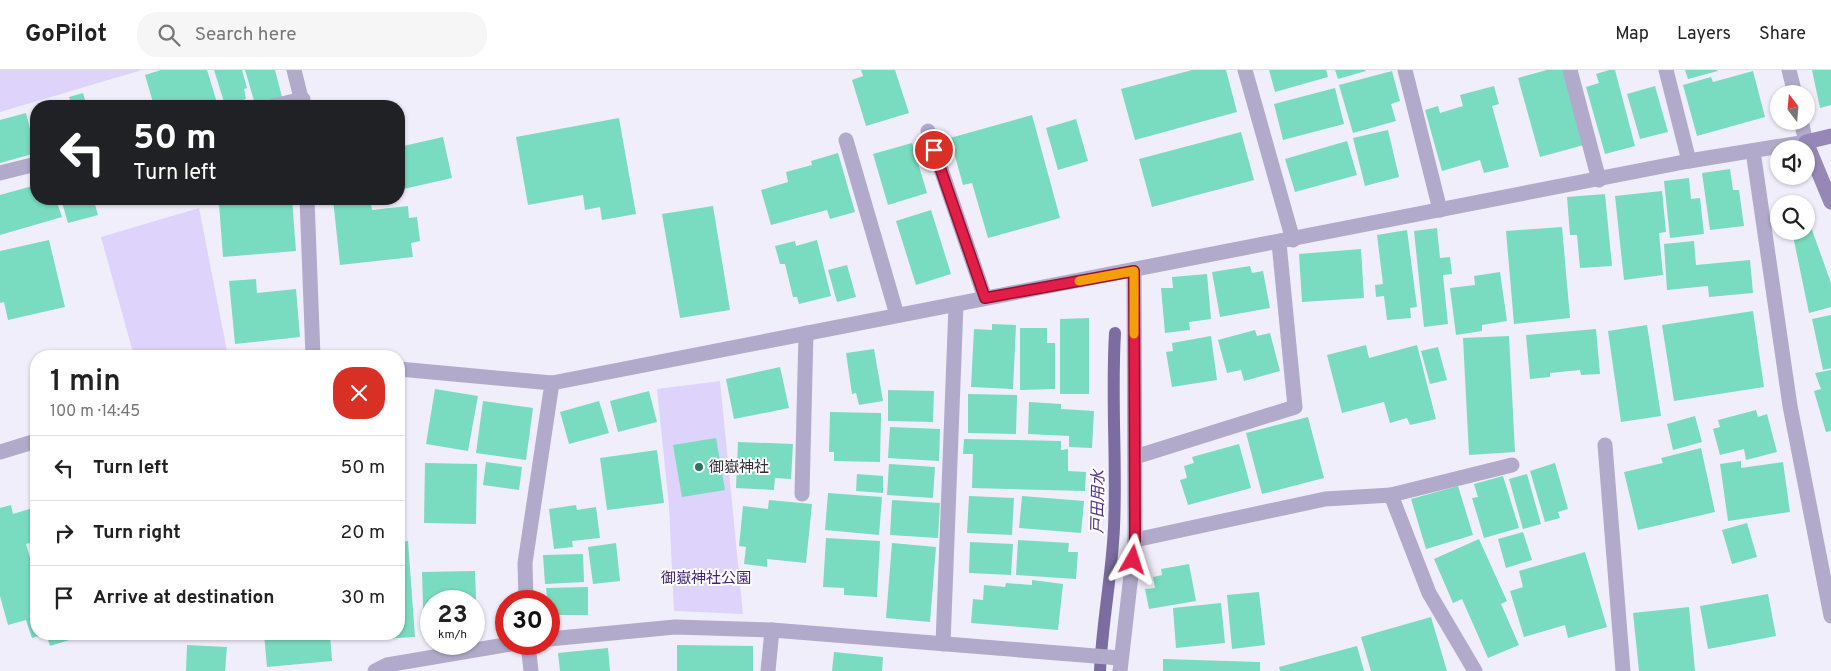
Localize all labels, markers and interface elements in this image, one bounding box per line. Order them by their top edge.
search box [137,12,487,57]
text: GoPilot [25,20,107,50]
icon: search [155,21,183,49]
text: Search here [195,23,296,47]
text: Map [1615,23,1649,46]
text: Layers [1677,23,1731,46]
text: Share [1759,23,1806,46]
north arrow [1770,85,1815,130]
map controls [1770,85,1815,240]
text: 50 m [133,117,217,161]
icon: left [50,120,115,185]
pin [913,129,955,171]
icon: arrive [920,136,948,164]
button: sound [1770,140,1815,185]
text: Turn left [133,160,216,187]
button: search [1770,195,1815,240]
text: 1 min [50,364,121,401]
button: close [333,367,385,419]
text: 100 m · 14:45 [50,402,140,422]
icon: left [50,454,78,482]
text: Turn left [93,456,169,480]
text: 50 m [340,456,385,480]
place label: 御嶽神社 [709,459,769,478]
marker: 御嶽神社 [693,461,705,473]
water label: 戸田用水 [1088,468,1110,534]
icon: right [50,519,78,547]
text: Turn right [93,521,181,545]
text: 20 m [341,521,385,545]
position arrow [1106,533,1158,585]
park label: 御嶽神社公園 [661,570,751,589]
icon: arrive [50,584,78,612]
text: Arrive at destination [93,586,274,610]
text: 30 m [341,586,385,610]
speed limit sign: 30 [495,590,560,655]
text: 23 [437,600,468,632]
text: km/h [438,627,467,643]

